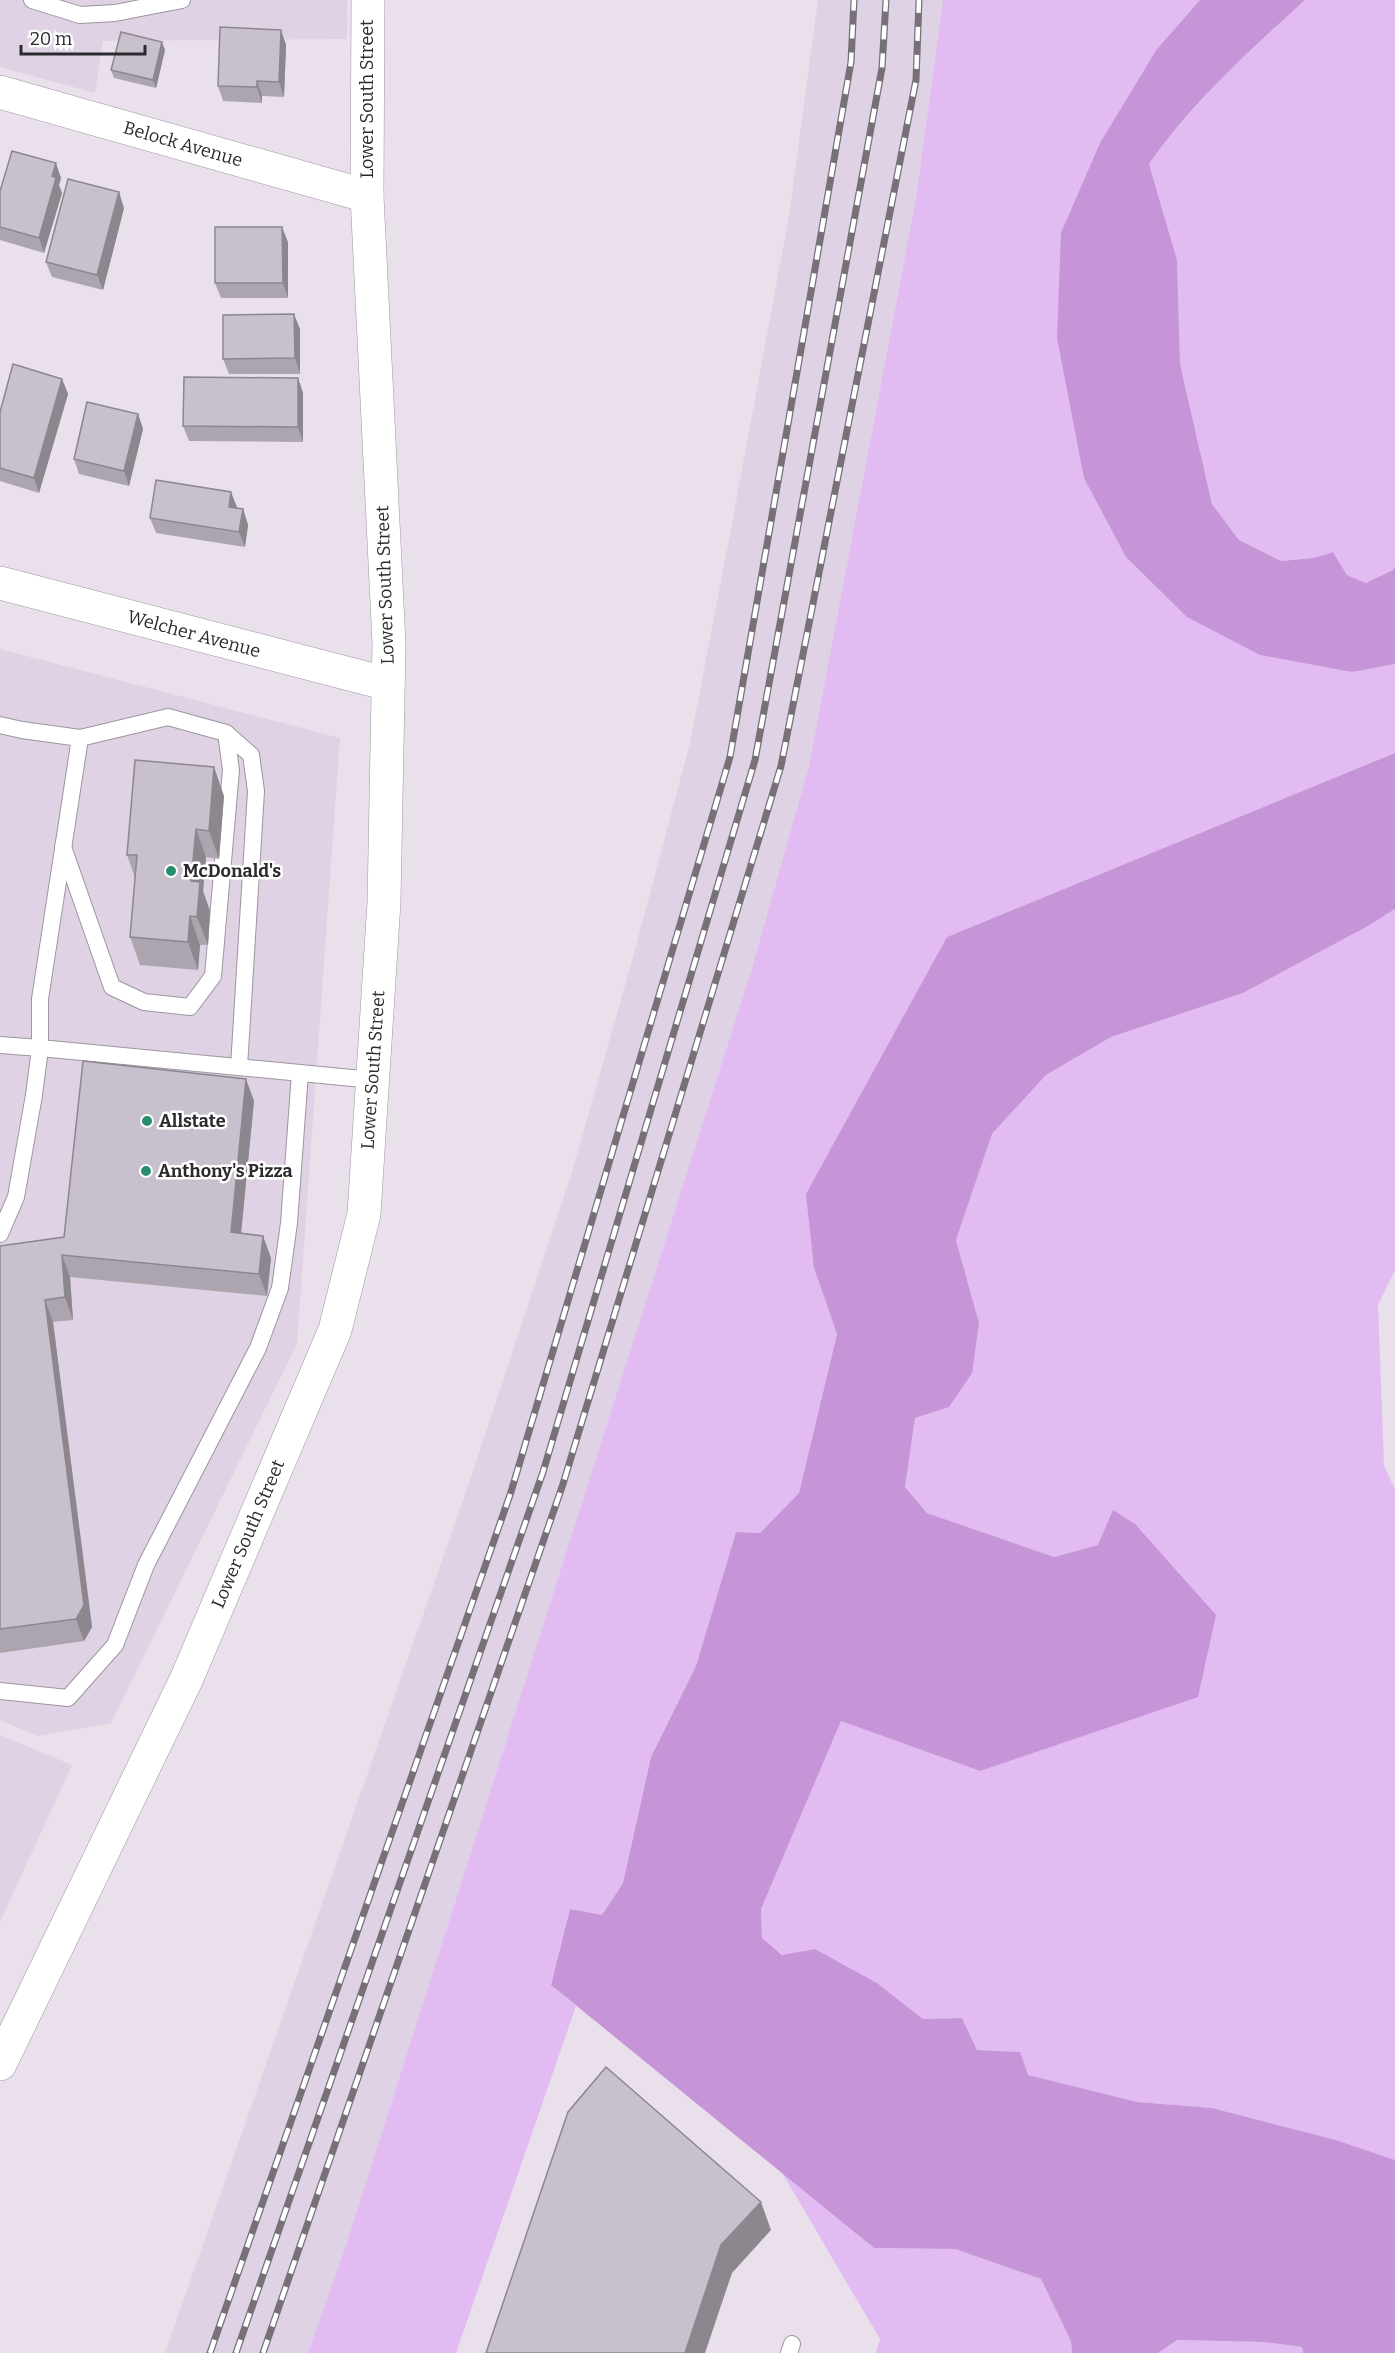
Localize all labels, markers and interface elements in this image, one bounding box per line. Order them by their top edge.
scale bar [21,18,146,56]
street label: Lower South Street [356,19,378,179]
text: 20 m [30,28,72,50]
street label: Belock Avenue [121,117,245,171]
street label: Lower South Street [371,505,399,665]
street label: Welcher Avenue [125,606,263,662]
place label: McDonald's [183,860,281,882]
marker: McDonald's [164,864,178,878]
street label: Lower South Street [356,989,390,1150]
place label: Allstate [159,1110,226,1132]
marker: Allstate [140,1114,154,1128]
place label: Anthony's Pizza [158,1160,293,1182]
marker: Anthony's Pizza [139,1164,153,1178]
street label: Lower South Street [207,1456,289,1612]

